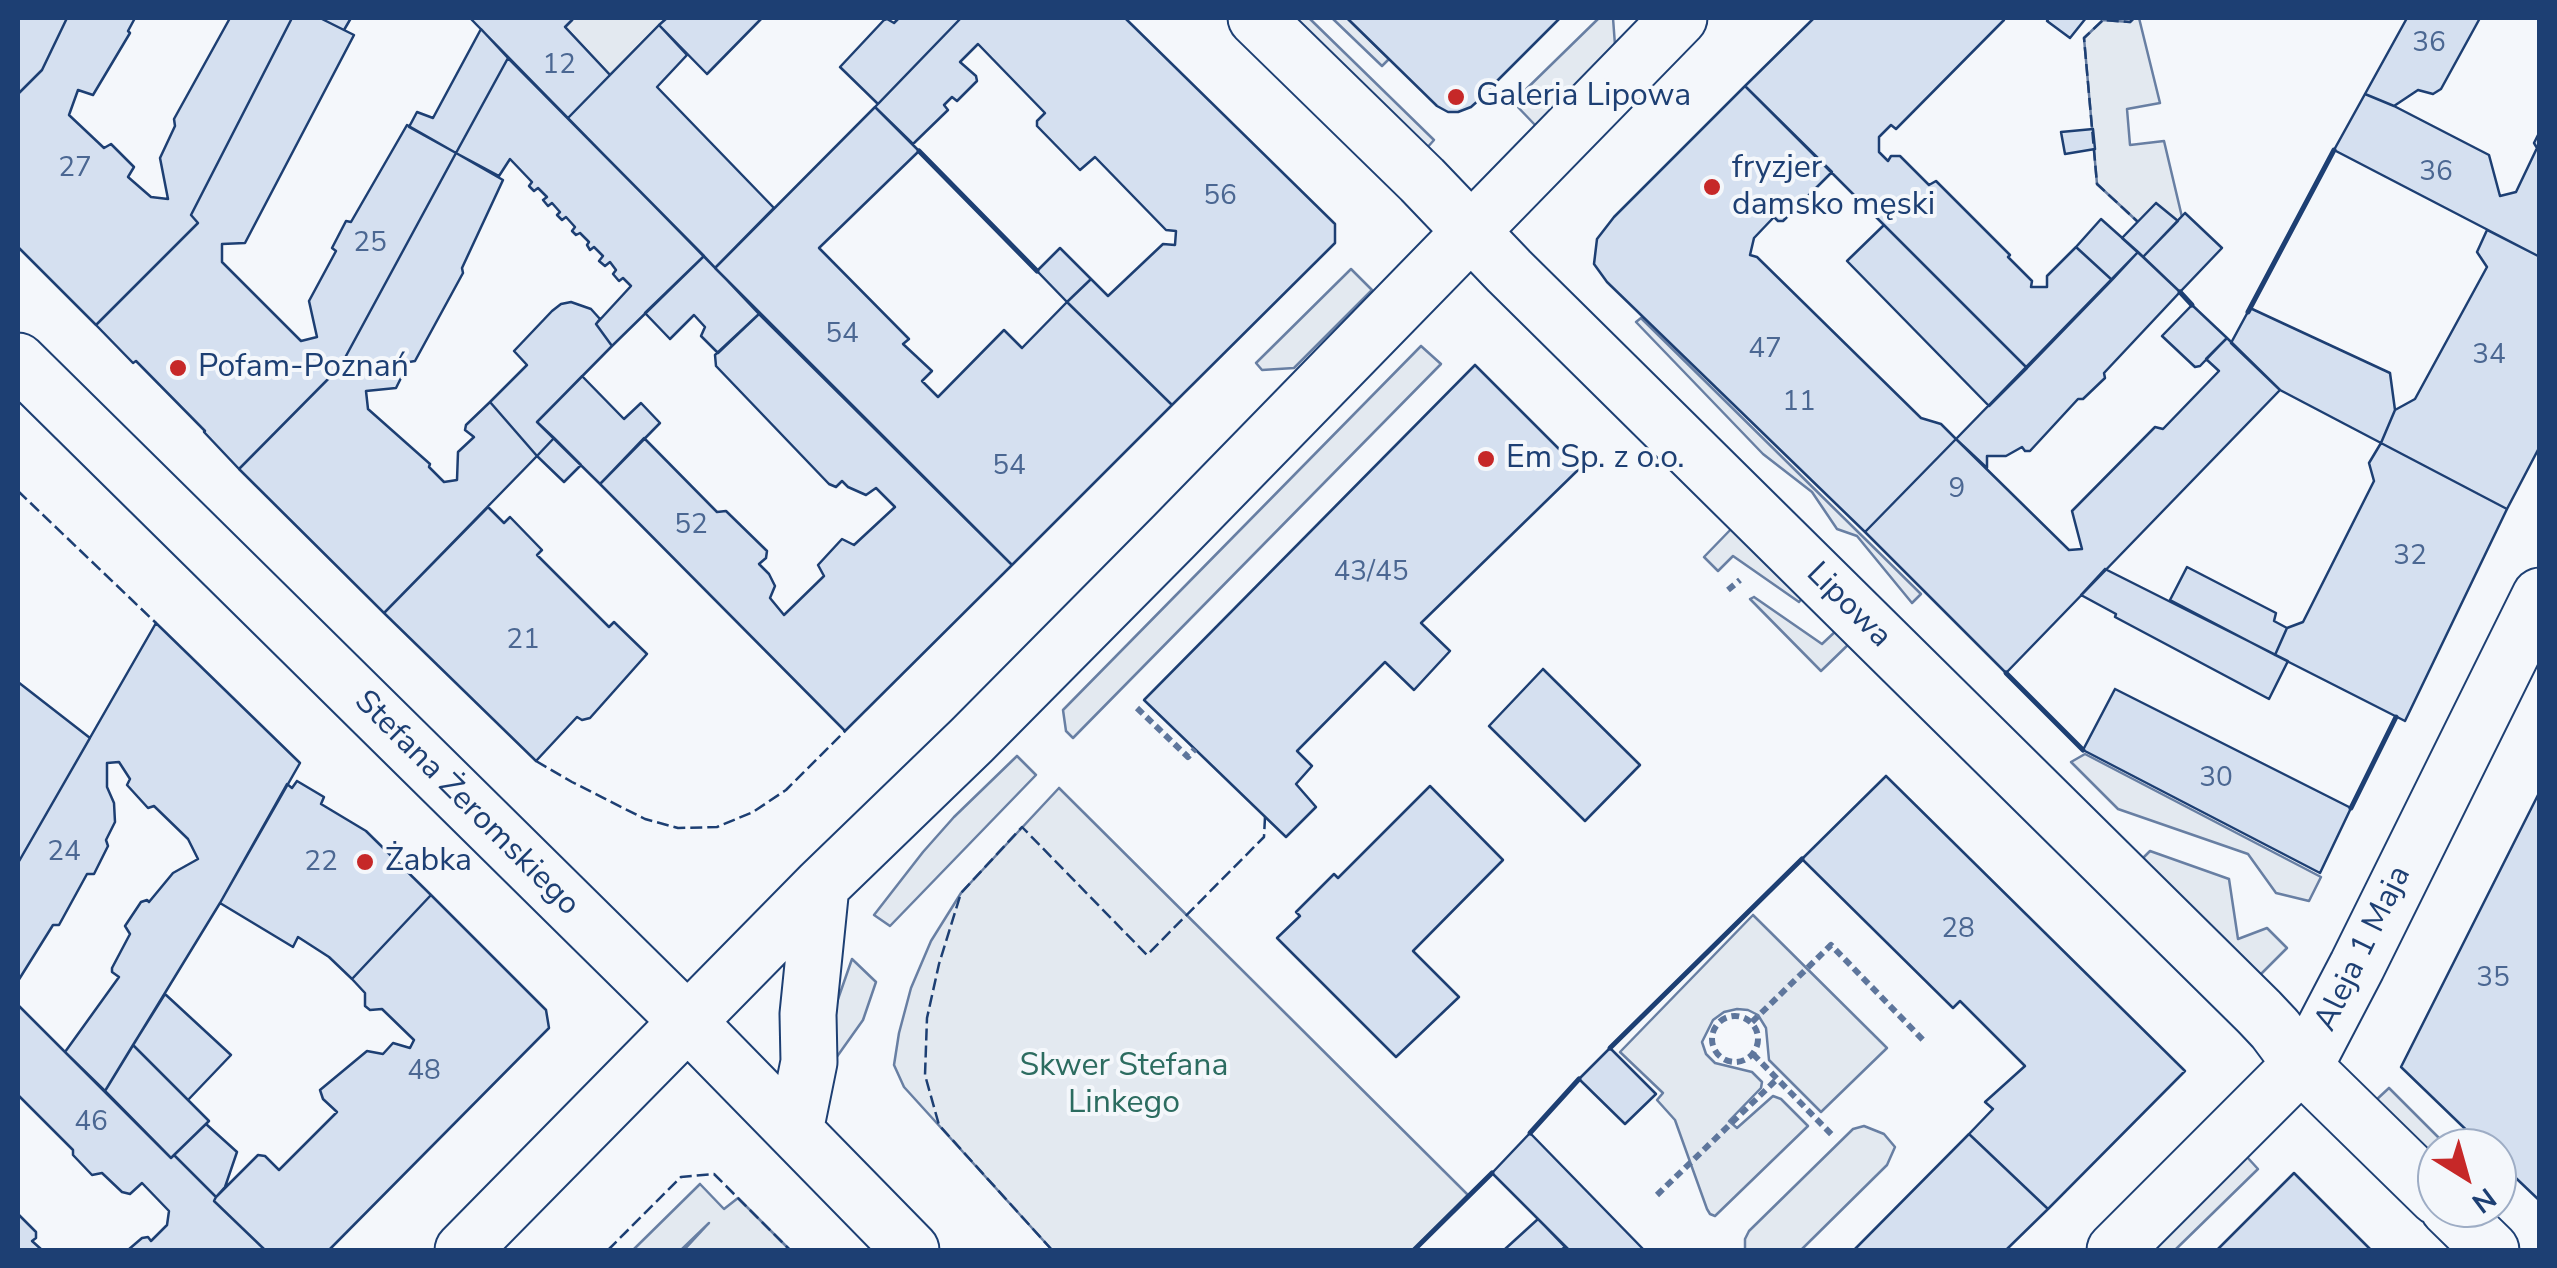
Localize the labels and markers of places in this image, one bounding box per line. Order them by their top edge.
place label: Galeria Lipowa [1476,78,1691,116]
marker: Galeria Lipowa [1445,86,1467,108]
place label: fryzjer damsko męski [1732,150,1935,225]
marker: fryzjer damsko męski [1701,176,1723,198]
place label: Pofam-Poznań [198,349,409,387]
marker: Pofam-Poznań [167,357,189,379]
place label: Em Sp. z o.o. [1506,440,1685,478]
marker: Em Sp. z o.o. [1475,448,1497,470]
place label: Żabka [385,843,472,881]
marker: Żabka [354,851,376,873]

